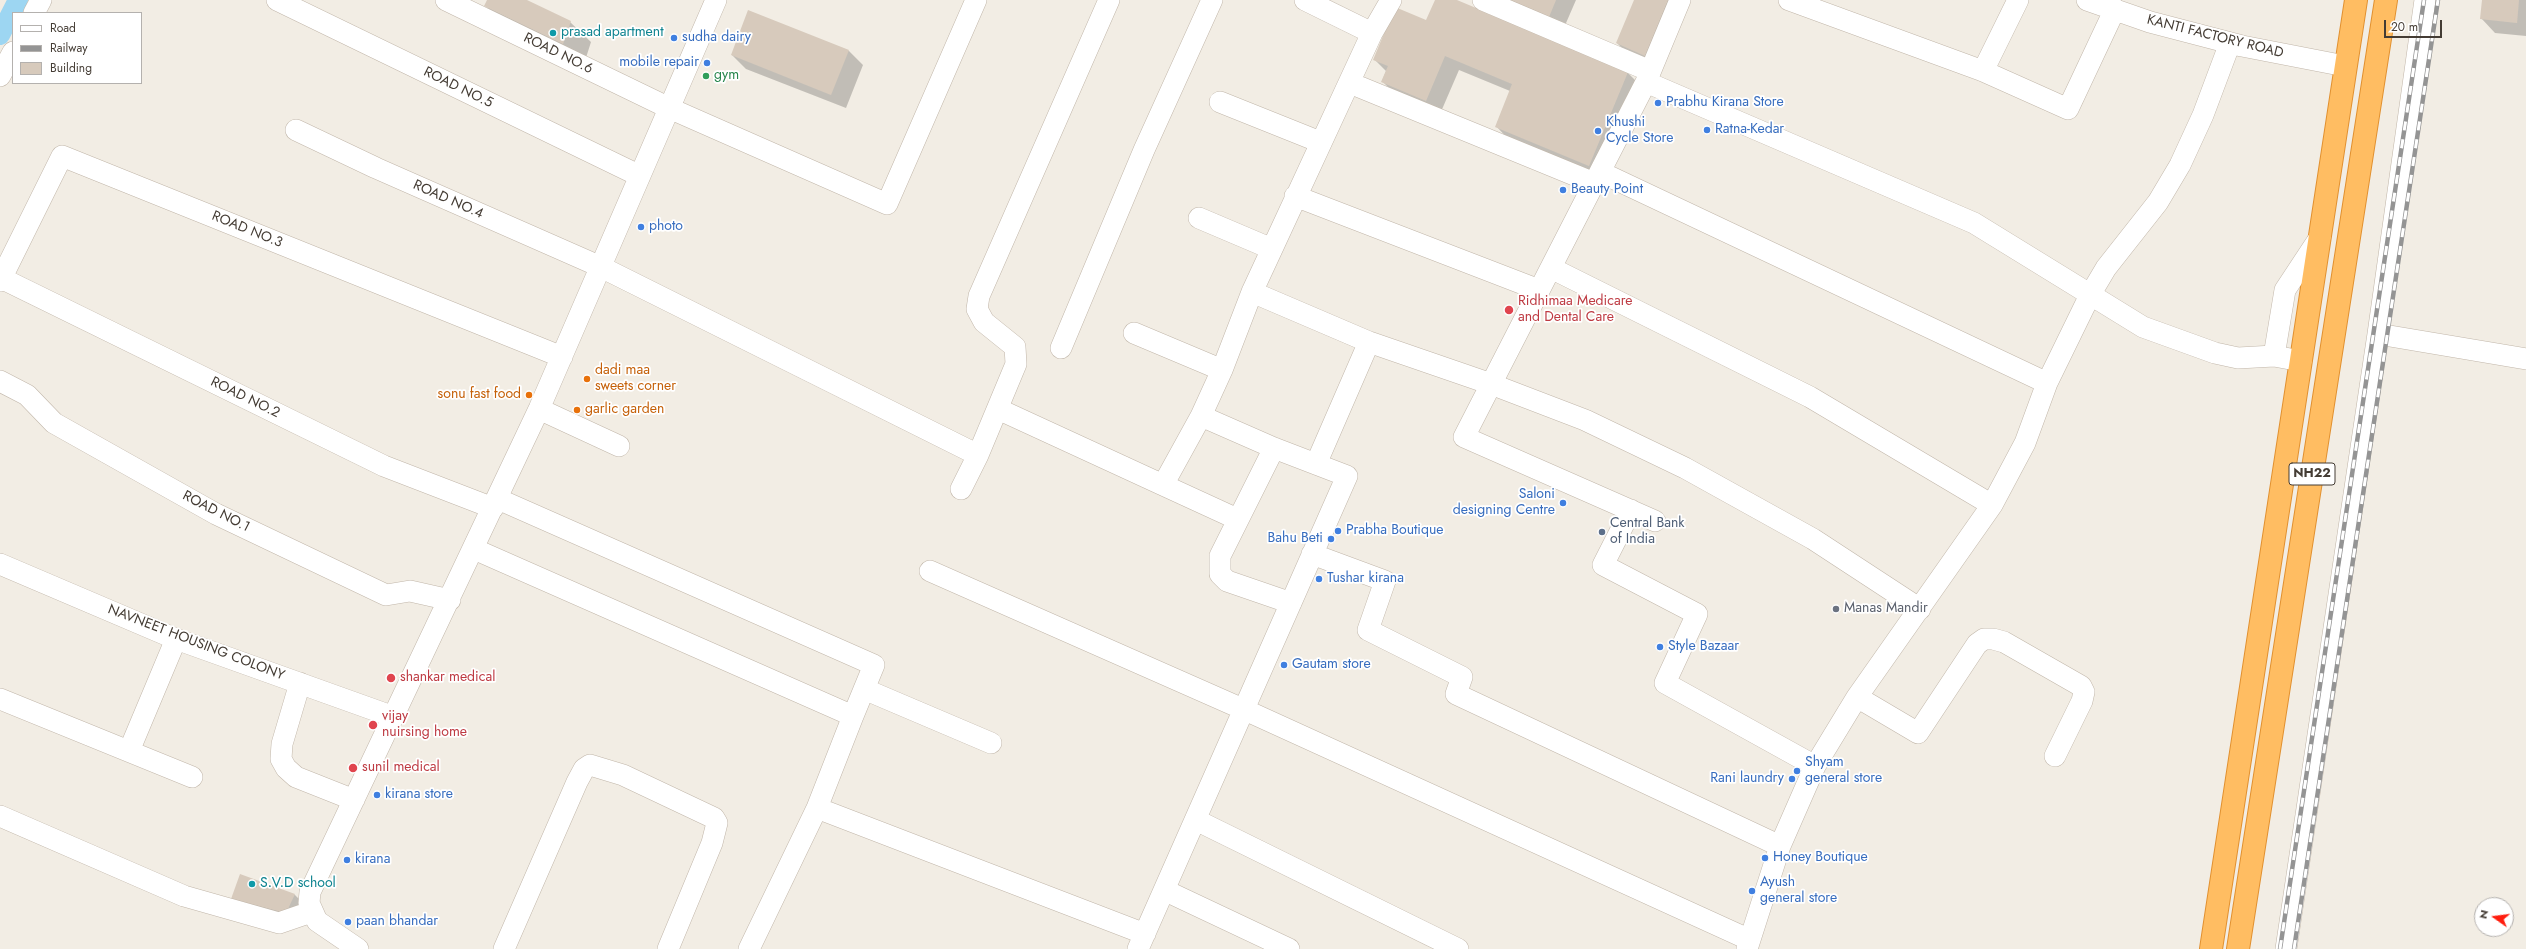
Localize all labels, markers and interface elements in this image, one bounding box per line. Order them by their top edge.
legend [12,12,142,84]
street label: KANTI FACTORY ROAD [2145,12,2285,62]
scale bar [2386,12,2444,38]
text: 20 m [2391,18,2418,36]
text: Road [50,19,76,37]
place label: prasad apartment [561,25,664,41]
marker: prasad apartment [548,28,558,38]
street label: ROAD NO.6 [521,30,595,78]
place label: sudha dairy [682,30,751,46]
marker: sudha dairy [669,33,679,43]
text: Railway [50,39,88,57]
place label: mobile repair [619,55,699,71]
marker: mobile repair [702,58,712,68]
text: Building [50,59,92,77]
street label: ROAD NO.5 [421,64,495,112]
place label: gym [714,68,739,84]
marker: gym [701,71,711,81]
place label: Prabhu Kirana Store [1666,95,1784,111]
marker: Prabhu Kirana Store [1653,98,1663,108]
place label: Khushi Cycle Store [1606,115,1673,148]
place label: Ratna-Kedar [1715,122,1784,138]
marker: Ratna-Kedar [1702,125,1712,135]
marker: Khushi Cycle Store [1593,126,1603,136]
street label: ROAD NO.4 [410,177,486,223]
place label: Beauty Point [1571,182,1643,198]
marker: Beauty Point [1558,185,1568,195]
street label: ROAD NO.3 [209,208,285,252]
place label: photo [649,219,683,235]
marker: photo [636,222,646,232]
place label: Ridhimaa Medicare and Dental Care [1518,294,1632,326]
marker: Ridhimaa Medicare and Dental Care [1503,304,1515,316]
place label: dadi maa sweets corner [595,363,676,396]
street label: ROAD NO.2 [208,374,282,422]
marker: dadi maa sweets corner [582,374,592,384]
place label: sonu fast food [438,387,521,403]
marker: sonu fast food [524,390,534,400]
place label: garlic garden [585,402,664,418]
marker: garlic garden [572,405,582,415]
road number: NH22 [2289,463,2335,485]
place label: Saloni designing Centre [1453,487,1555,520]
street label: ROAD NO.1 [179,488,253,536]
marker: Saloni designing Centre [1558,498,1568,508]
place label: Central Bank of India [1610,516,1685,548]
place label: Prabha Boutique [1346,523,1444,539]
marker: Prabha Boutique [1333,526,1343,536]
marker: Central Bank of India [1597,527,1607,537]
place label: Bahu Beti [1268,531,1323,547]
marker: Bahu Beti [1326,534,1336,544]
place label: Tushar kirana [1327,571,1404,587]
marker: Tushar kirana [1314,574,1324,584]
street label: NAVNEET HOUSING COLONY [105,601,287,685]
place label: Manas Mandir [1844,601,1928,617]
marker: Manas Mandir [1831,604,1841,614]
place label: Style Bazaar [1668,639,1739,655]
marker: Style Bazaar [1655,642,1665,652]
place label: Gautam store [1292,657,1371,673]
marker: Gautam store [1279,660,1289,670]
place label: shankar medical [400,670,495,686]
marker: shankar medical [385,672,397,684]
place label: vijay nuirsing home [382,709,467,742]
marker: vijay nuirsing home [367,719,379,731]
place label: Shyam general store [1805,755,1882,788]
place label: sunil medical [362,760,440,776]
marker: sunil medical [347,762,359,774]
marker: Shyam general store [1792,766,1802,776]
place label: Rani laundry [1710,771,1784,787]
marker: Rani laundry [1787,774,1797,784]
place label: kirana store [385,787,453,803]
marker: kirana store [372,790,382,800]
place label: Honey Boutique [1773,850,1868,866]
place label: kirana [355,852,390,868]
marker: Honey Boutique [1760,853,1770,863]
marker: kirana [342,855,352,865]
place label: Ayush general store [1760,875,1837,908]
place label: S.V.D school [260,876,336,892]
marker: S.V.D school [247,879,257,889]
marker: Ayush general store [1747,886,1757,896]
north arrow [2474,897,2514,937]
text: N [2475,908,2492,921]
place label: paan bhandar [356,914,438,930]
marker: paan bhandar [343,917,353,927]

